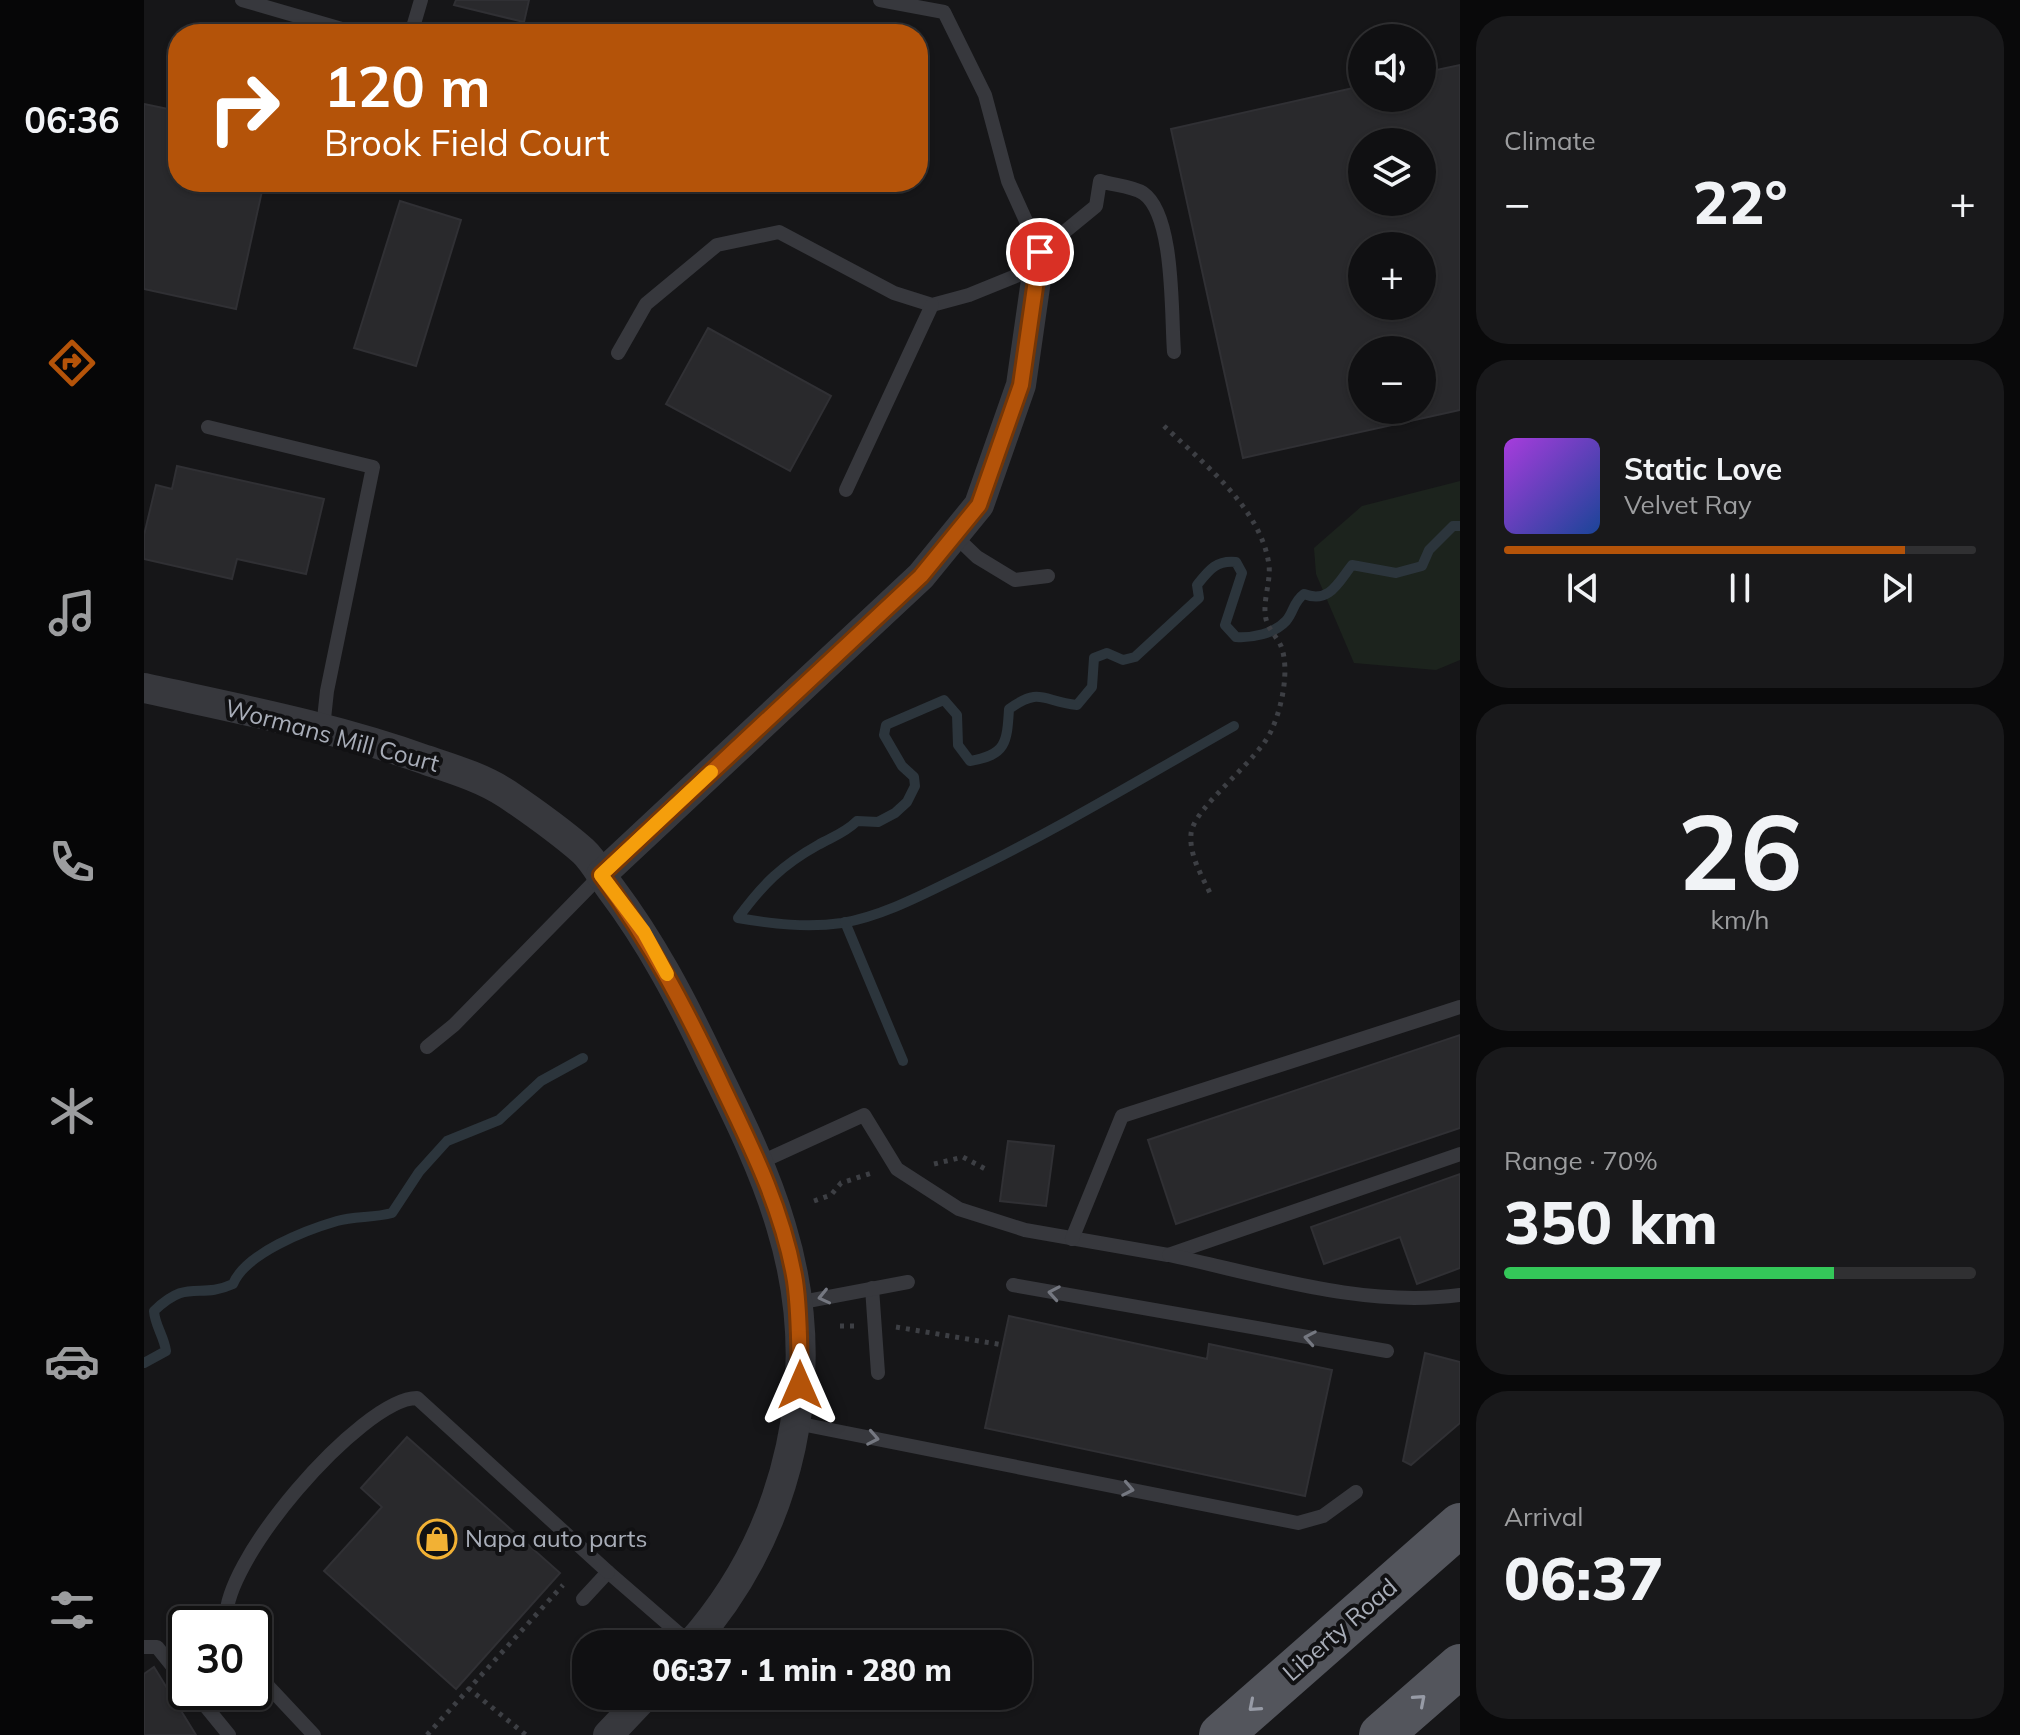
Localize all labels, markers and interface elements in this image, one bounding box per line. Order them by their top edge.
map controls [1348,24,1436,424]
button: sound [1348,24,1436,112]
text: 120 m [324,51,491,121]
icon: right [192,56,296,160]
text: 06:36 [24,97,120,142]
text: Brook Field Court [324,120,610,165]
text: Climate [1504,124,1596,157]
button: layers [1348,128,1436,216]
text: 22° [1692,164,1788,239]
text: − [1504,175,1530,230]
text: + [1950,175,1976,230]
pin [1006,218,1074,286]
icon: arrive [1018,230,1062,274]
button: + [1348,232,1436,320]
icon: directions [44,335,100,391]
button: − [1348,336,1436,424]
text: Static Love [1624,450,1782,488]
text: Velvet Ray [1624,488,1752,521]
icon: previous [1561,566,1605,610]
icon: pause [1718,566,1762,610]
icon: next [1875,566,1919,610]
icon: music [44,585,100,641]
street label: Wormans Mill Court [222,692,443,778]
text: 26 [1678,785,1802,916]
icon: phone [44,834,100,890]
text: km/h [1711,903,1769,936]
icon: climate [44,1083,100,1139]
text: Range · 70% [1504,1144,1658,1177]
text: 350 km [1504,1184,1718,1259]
one-way arrow [1048,1285,1061,1302]
one-way arrow [818,1287,832,1304]
one-way arrow [1304,1330,1317,1347]
icon: car [44,1333,100,1389]
position arrow [758,1343,842,1427]
one-way arrow [866,1429,879,1446]
one-way arrow [1121,1480,1134,1497]
text: Arrival [1504,1500,1584,1533]
shop icon: Napa auto parts [416,1518,458,1560]
place label: Napa auto parts [465,1523,647,1553]
text: 06:37 [1504,1540,1664,1615]
street label: Liberty Road [1276,1571,1403,1687]
icon: filters [44,1582,100,1638]
speed limit sign: 30 [168,1606,272,1710]
text: 06:37 · 1 min · 280 m [652,1651,952,1689]
one-way arrow [1249,1696,1264,1711]
one-way arrow [1411,1696,1426,1710]

